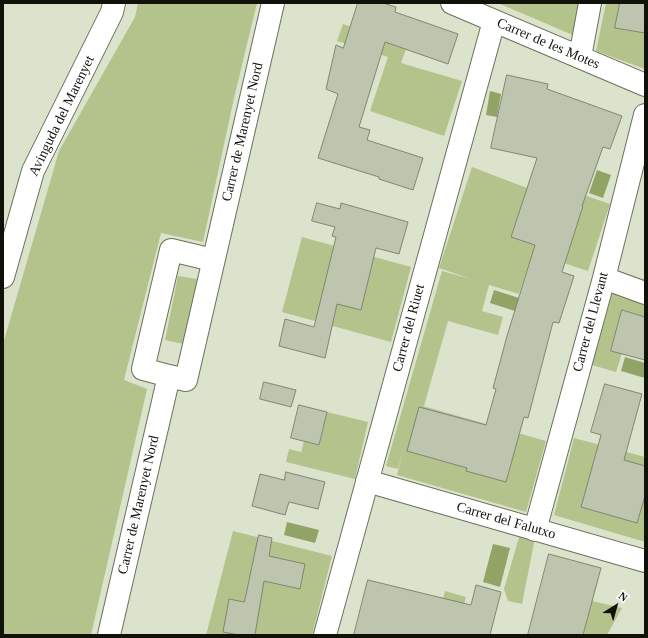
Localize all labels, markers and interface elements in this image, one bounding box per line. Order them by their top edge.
street label: Carrer de les Motes [494,15,602,73]
street label: Avinguda del Marenyet [26,53,98,179]
street label: Carrer de Marenyet Nord [219,61,267,203]
street label: Carrer del Llevant [570,270,612,374]
street label: Carrer del Riuet [389,282,429,374]
street label: Carrer de Marenyet Nord [115,434,163,576]
street label: Carrer del Falutxo [454,499,558,543]
north arrow [596,586,636,626]
text: N [616,589,630,604]

